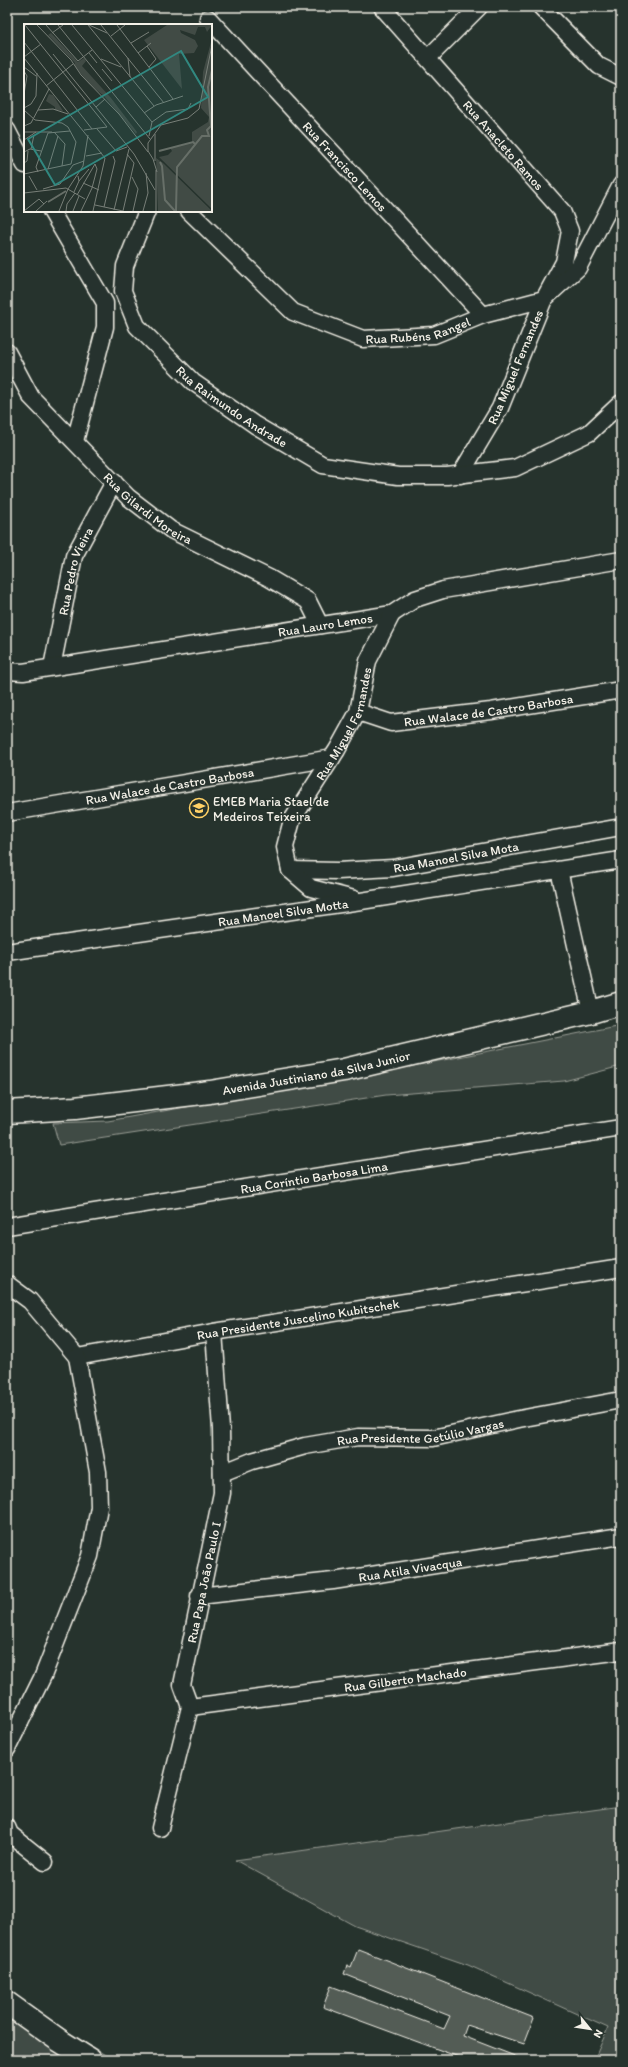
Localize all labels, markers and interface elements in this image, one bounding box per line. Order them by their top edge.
inset map [24,24,212,212]
street label: Rua Anacleto Ramos [460,97,547,193]
street label: Rua Francisco Lemos [300,119,390,215]
street label: Rua Miguel Fernandes [485,307,546,427]
street label: Rua Rubéns Rangel [365,314,473,347]
street label: Rua Raimundo Andrade [173,363,290,450]
street label: Rua Gilardi Moreira [100,469,195,547]
street label: Rua Pedro Vieira [55,524,96,617]
street label: Rua Lauro Lemos [277,610,374,640]
street label: Rua Miguel Fernandes [313,666,375,783]
street label: Rua Walace de Castro Barbosa [403,691,575,729]
street label: Rua Walace de Castro Barbosa [84,764,256,808]
place label: EMEB Maria Stael de Medeiros Teixeira [213,794,329,824]
school or university icon: EMEB Maria Stael de Medeiros Teixeira [188,797,210,819]
street label: Rua Manoel Silva Mota [392,839,520,876]
street label: Rua Manoel Silva Motta [217,896,350,930]
street label: Avenida Justiniano da Silva Junior [221,1048,412,1098]
street label: Rua Coríntio Barbosa Lima [239,1158,389,1197]
street label: Rua Presidente Juscelino Kubitschek [196,1296,401,1343]
street label: Rua Presidente Getúlio Vargas [336,1416,505,1448]
street label: Rua Papa João Paulo I [184,1520,224,1644]
street label: Rua Atila Vivacqua [358,1554,464,1585]
street label: Rua Gilberto Machado [343,1664,468,1695]
north arrow [570,2009,610,2049]
text: N [591,2027,606,2040]

